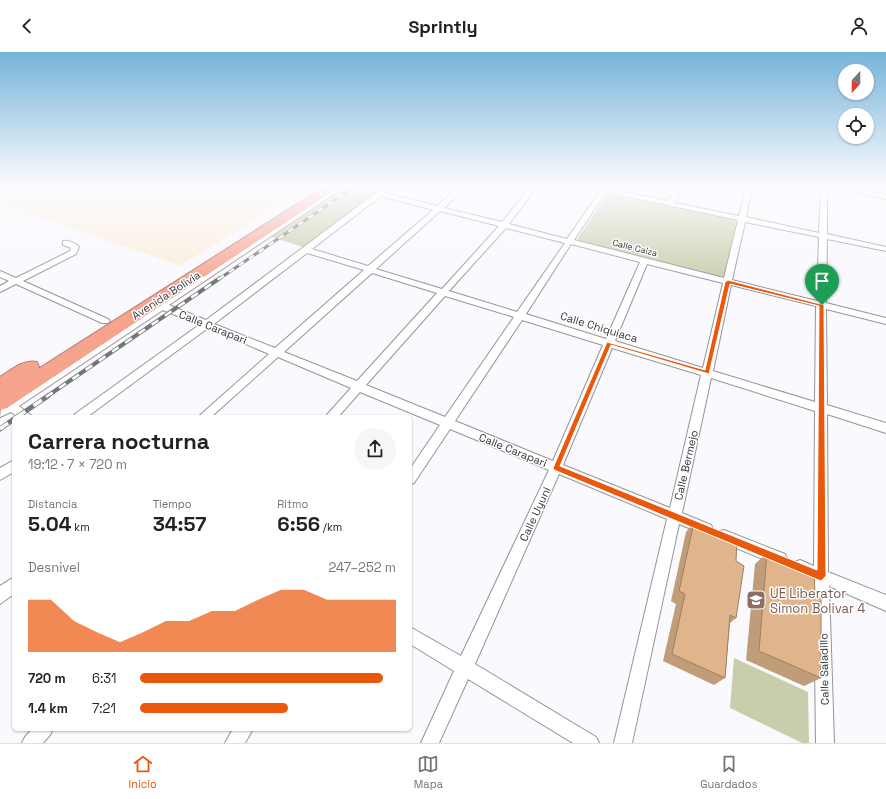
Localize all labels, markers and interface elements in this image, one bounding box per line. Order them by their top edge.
icon: back [16,15,38,37]
text: Sprintly [408,15,478,38]
icon: person [848,15,870,37]
north arrow [838,64,874,100]
map controls [838,64,874,144]
button: locate [838,108,874,144]
street label: Calle Caiza [611,237,659,259]
pin [805,264,839,305]
street label: Avenida Bolivia [129,267,204,322]
icon: arrive [811,270,833,292]
street label: Calle Carapari [177,307,249,347]
street label: Calle Chiquiaca [559,309,640,346]
text: Carrera nocturna [28,427,209,455]
button: share [354,428,396,470]
street label: Calle Bermejo [671,428,701,501]
street label: Calle Carapari [477,430,549,470]
text: 19:12 · 7 × 720 m [28,456,127,473]
street label: Calle Uyuni [516,484,554,543]
text: Distancia [28,497,77,511]
text: Tiempo [153,497,192,511]
text: Ritmo [277,497,308,511]
text: 5.04 [28,511,71,537]
text: 34:57 [153,511,206,537]
text: 6:56 [277,511,320,537]
text: km [71,520,90,534]
text: /km [320,520,342,534]
text: Desnivel [28,559,80,576]
text: 247–252 m [328,559,396,576]
place label: UE Liberator Simon Bolivar 4 [770,585,865,617]
school or university icon: UE Liberator Simon Bolivar 4 [745,589,767,611]
street label: Calle Saladillo [816,633,832,705]
text: 720 m [28,670,66,687]
text: 6:31 [92,670,116,687]
text: 1.4 km [28,700,68,717]
text: 7:21 [92,700,116,717]
tab: Inicio [129,753,157,791]
tab: Mapa [414,753,443,791]
tab: Guardados [700,753,757,791]

